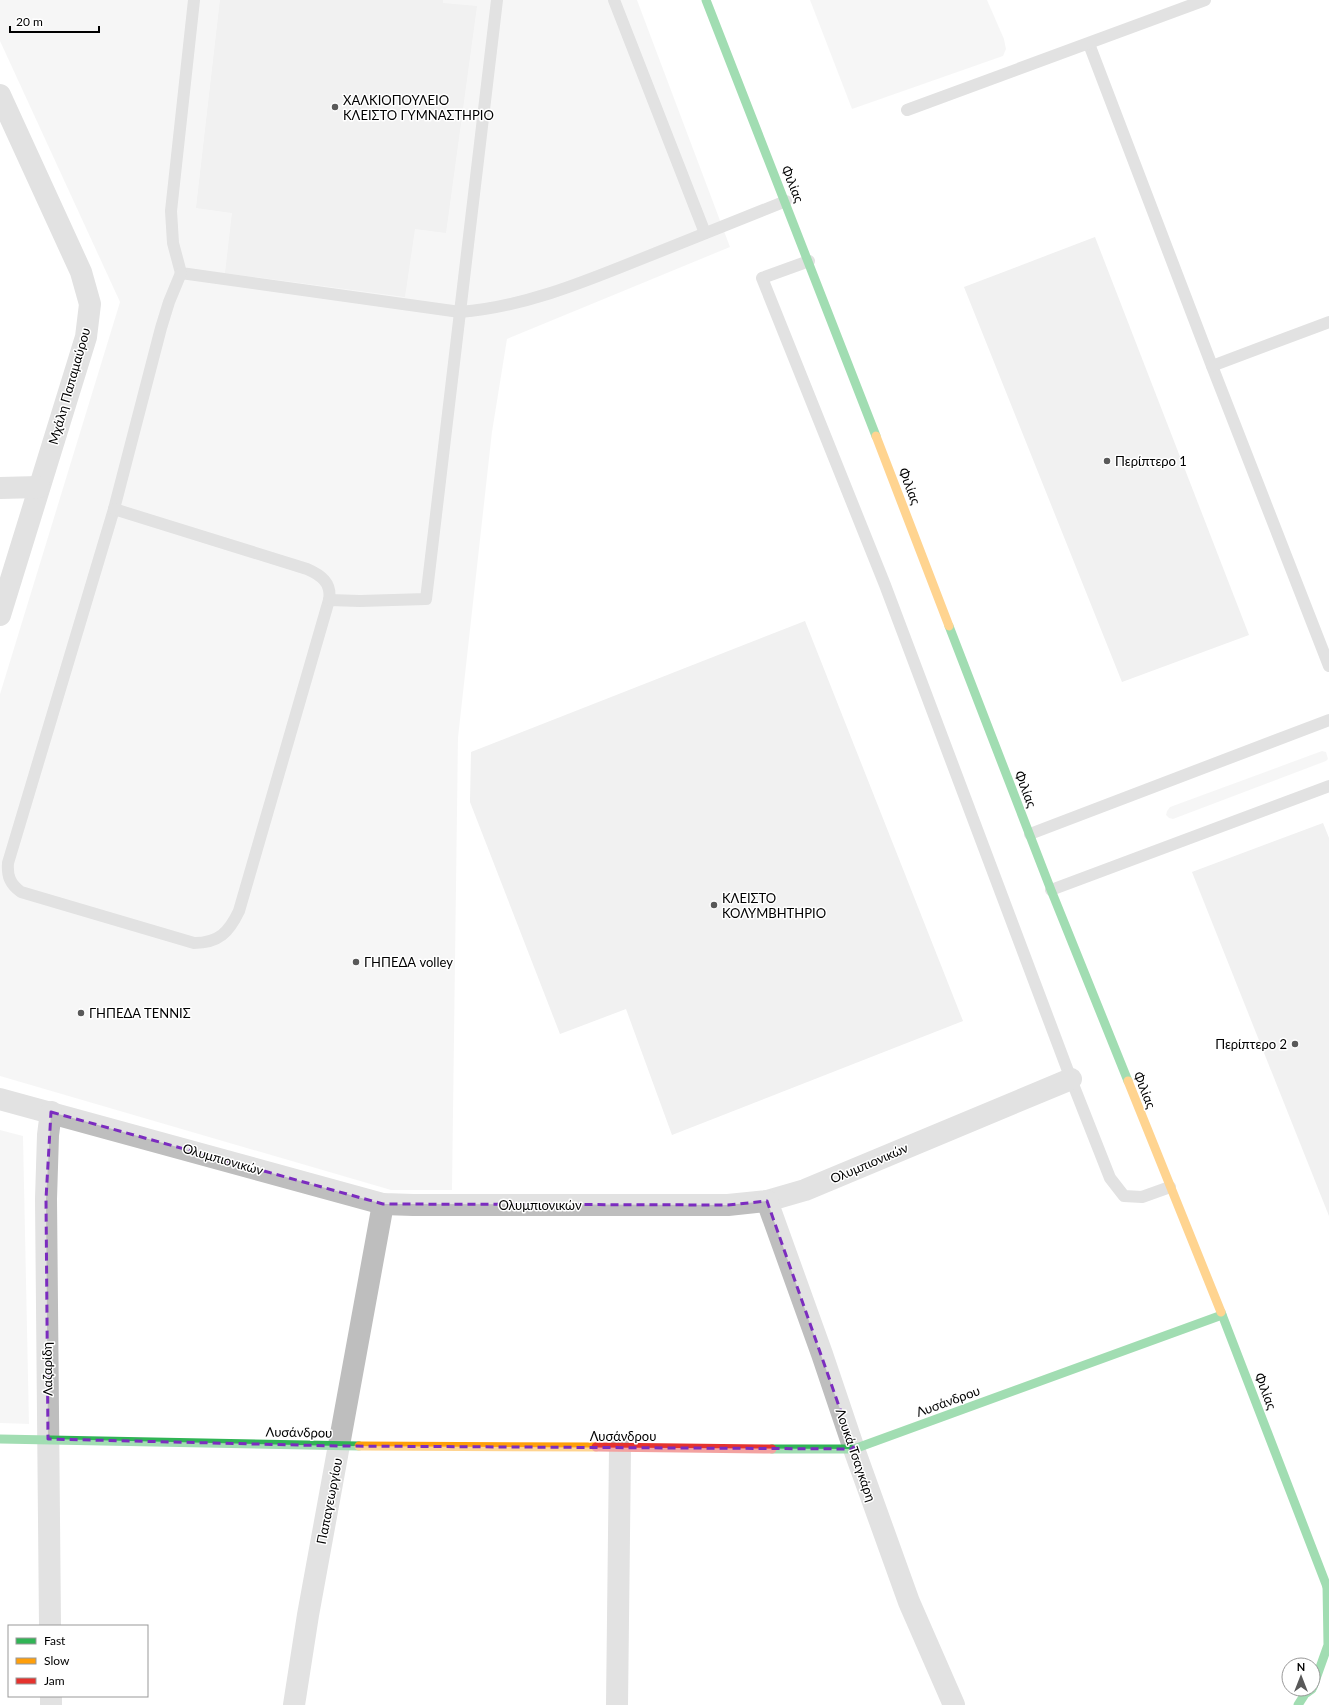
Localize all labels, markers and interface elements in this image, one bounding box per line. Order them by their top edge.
scale bar [10,8,99,34]
text: 20 m [16,14,43,29]
place label: ΧΑΛΚΙΟΠΟΥΛΕΙΟ ΚΛΕΙΣΤΟ ΓΥΜΝΑΣΤΗΡΙΟ [343,92,494,123]
marker: ΧΑΛΚΙΟΠΟΥΛΕΙΟ ΚΛΕΙΣΤΟ ΓΥΜΝΑΣΤΗΡΙΟ [330,102,340,112]
street label: Φιλίας [778,163,808,205]
street label: Μχάλη Παπαμαύρου [45,326,93,446]
place label: Περίπτερο 1 [1115,453,1187,469]
marker: Περίπτερο 1 [1102,456,1112,466]
street label: Φιλίας [896,465,924,507]
street label: Φιλίας [1012,768,1040,810]
place label: ΚΛΕΙΣΤΟ ΚΟΛΥΜΒΗΤΗΡΙΟ [722,890,826,921]
marker: ΚΛΕΙΣΤΟ ΚΟΛΥΜΒΗΤΗΡΙΟ [709,900,719,910]
place label: ΓΗΠΕΔΑ volley [364,954,453,970]
marker: ΓΗΠΕΔΑ volley [351,957,361,967]
place label: ΓΗΠΕΔΑ ΤΕΝΝΙΣ [89,1005,191,1021]
marker: ΓΗΠΕΔΑ ΤΕΝΝΙΣ [76,1008,86,1018]
place label: Περίπτερο 2 [1215,1036,1287,1052]
marker: Περίπτερο 2 [1290,1039,1300,1049]
street label: Φιλίας [1130,1069,1160,1111]
street label: Ολυμπιονικών [828,1139,911,1187]
street label: Ολυμπιονικών [181,1140,265,1178]
street label: Ολυμπιονικών [498,1197,582,1213]
street label: Λαζαρίδη [39,1342,55,1396]
street label: Φιλίας [1252,1370,1280,1412]
street label: Λυσάνδρου [914,1382,982,1420]
street label: Λουκά Τσαγκάρη [833,1406,879,1504]
street label: Λυσάνδρου [265,1423,333,1441]
street label: Λυσάνδρου [590,1428,656,1444]
street label: Παπαγεωργίου [313,1457,345,1545]
legend [8,1625,148,1697]
text: Fast [44,1633,66,1648]
text: Slow [44,1653,70,1668]
north arrow [1281,1657,1321,1697]
text: N [1297,1660,1305,1673]
text: Jam [44,1673,65,1688]

